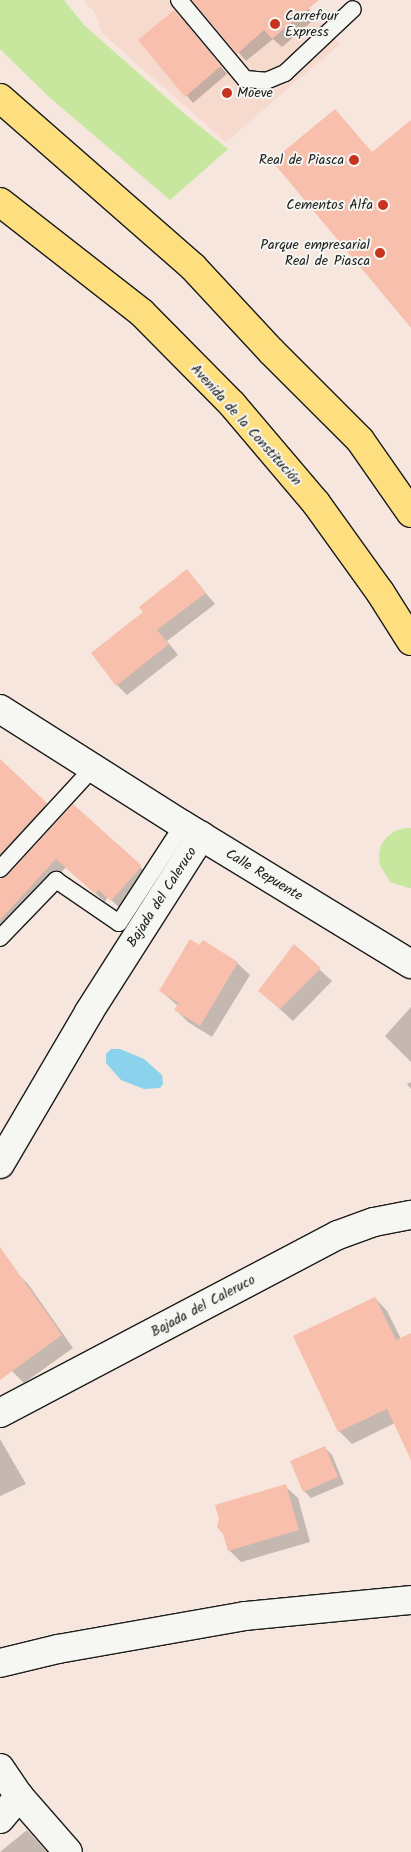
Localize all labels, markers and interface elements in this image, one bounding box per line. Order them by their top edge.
place label: Carrefour Express [285,8,338,40]
marker: Carrefour Express [269,18,281,30]
place label: Moeve [237,85,273,101]
marker: Moeve [221,87,233,99]
place label: Real de Piasca [259,152,344,168]
marker: Real de Piasca [348,154,360,166]
place label: Cementos Alfa [286,197,373,213]
marker: Cementos Alfa [377,199,389,211]
place label: Parque empresarial Real de Piasca [260,237,370,270]
marker: Parque empresarial Real de Piasca [374,247,386,259]
street label: Avenida de la Constitución [187,361,305,489]
street label: Bajada del Caleruco [123,844,201,950]
street label: Calle Repuente [222,845,306,905]
street label: Bajada del Caleruco [148,1271,258,1341]

